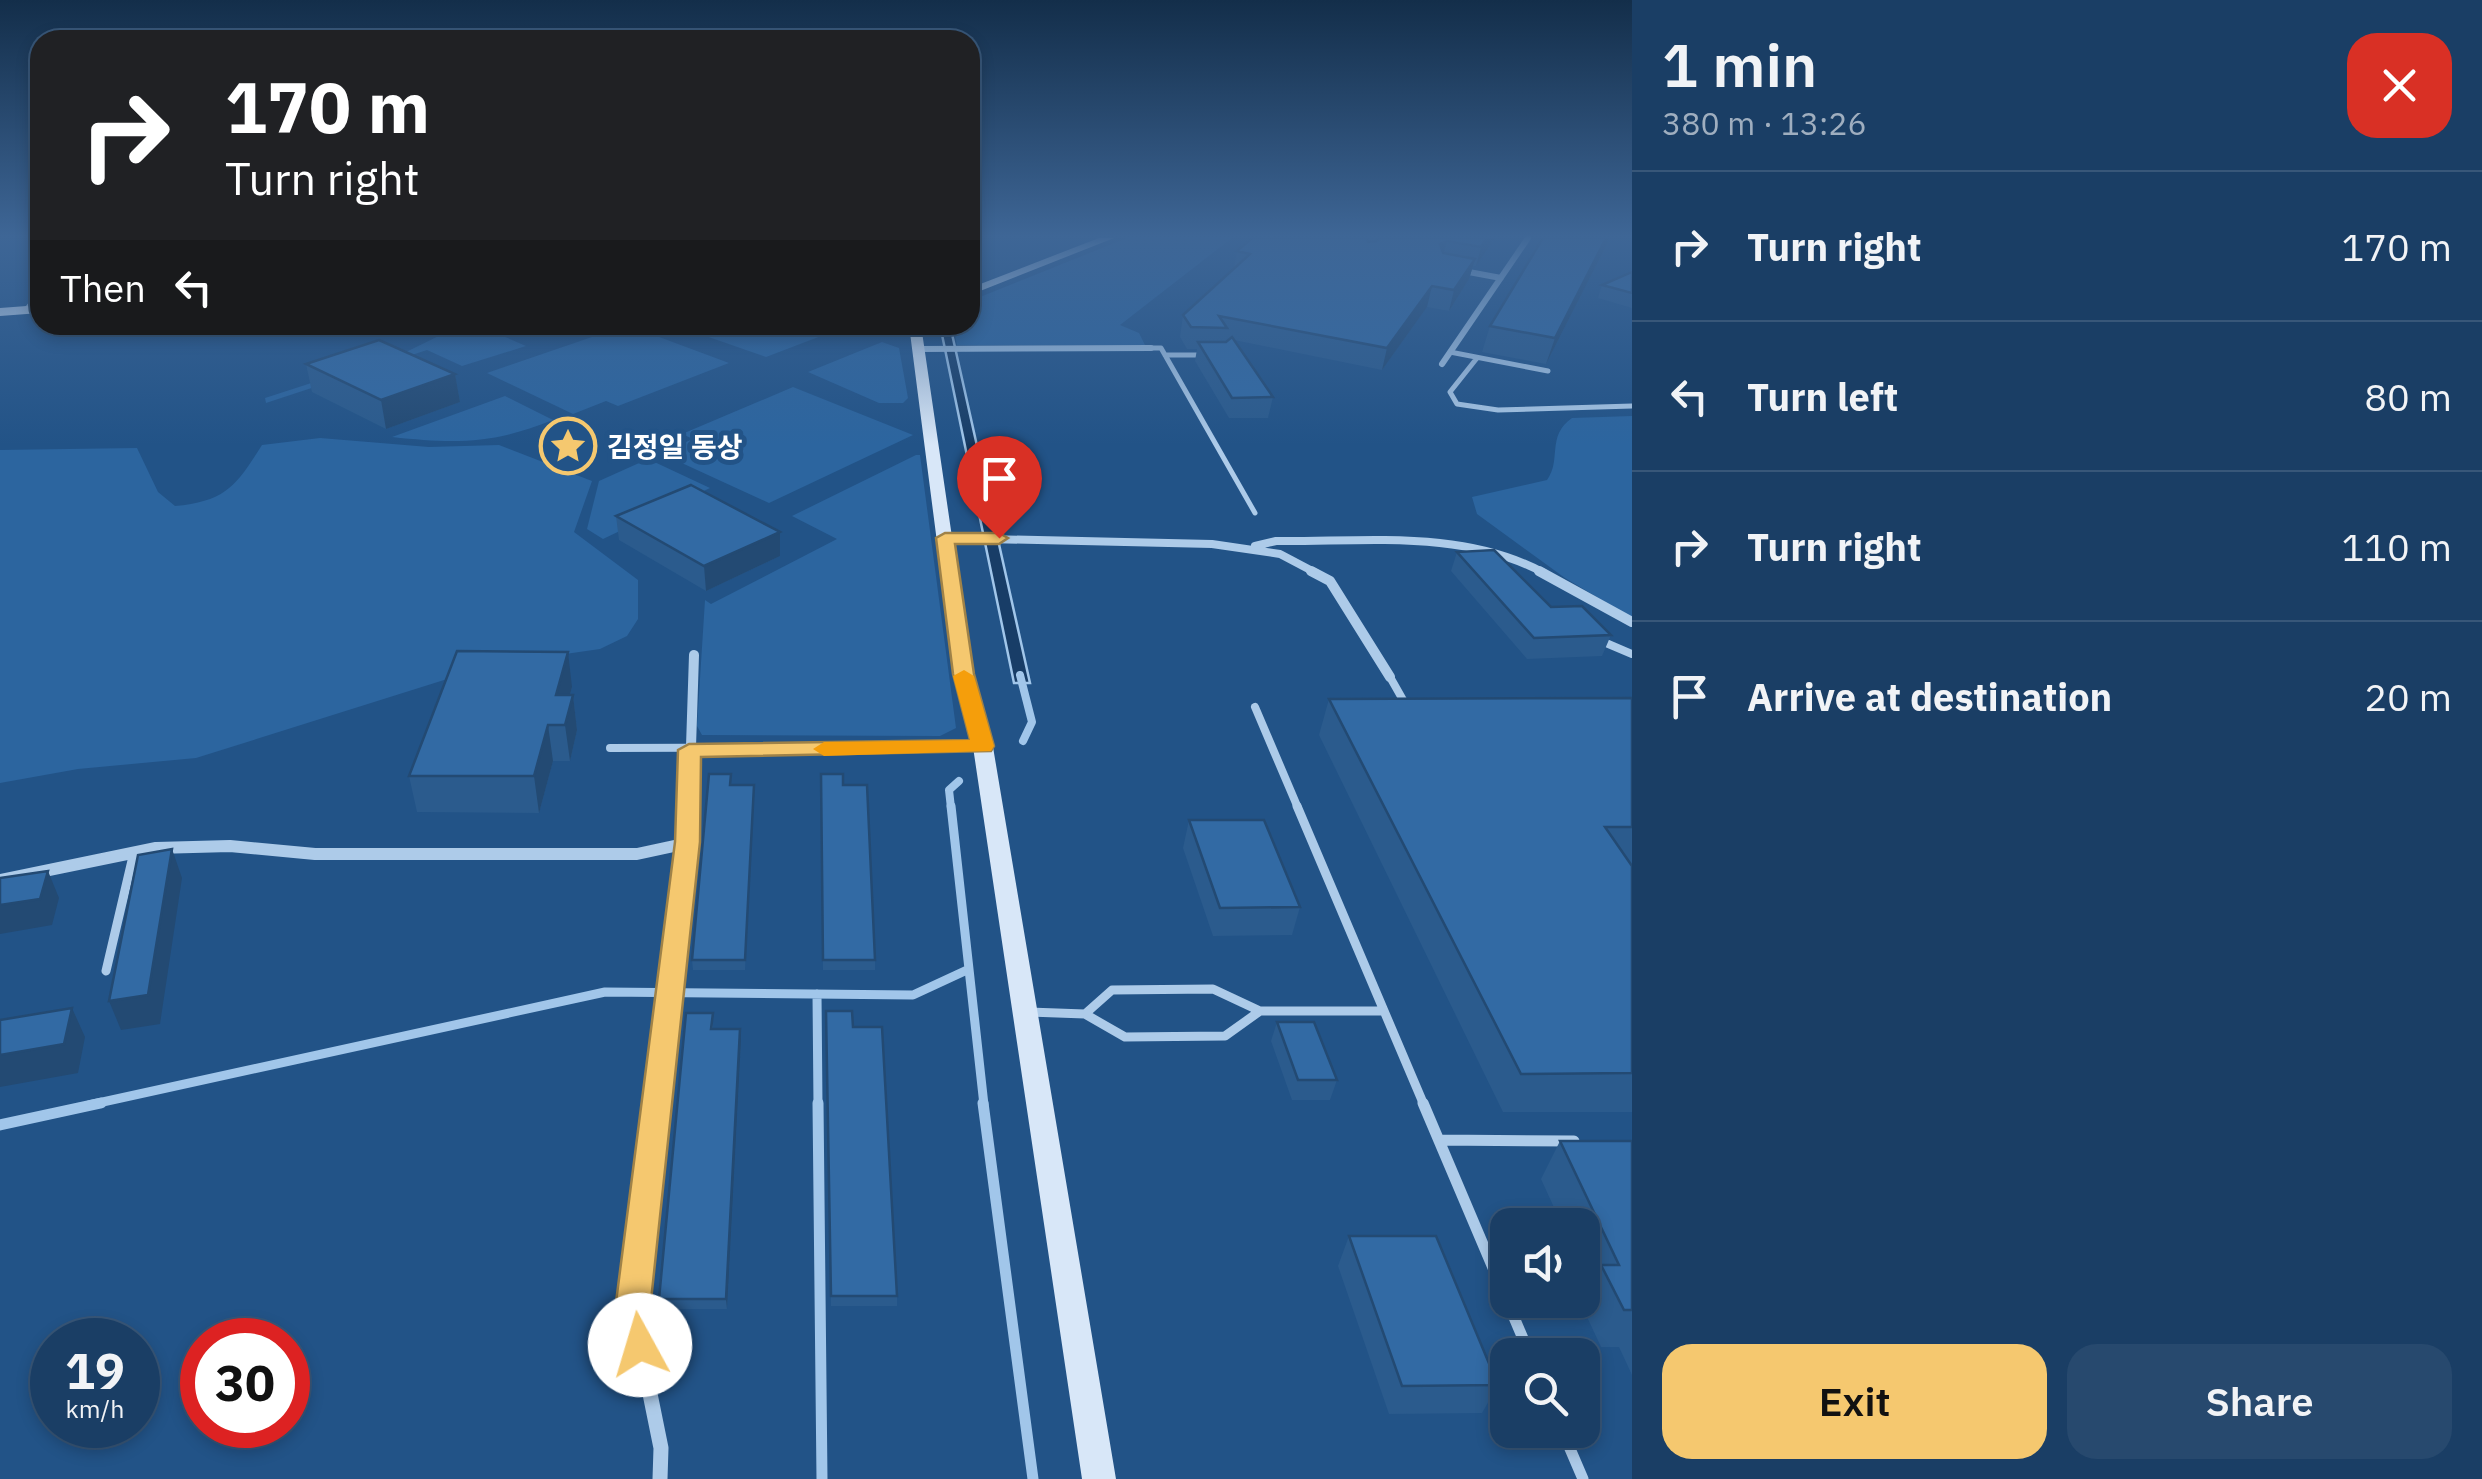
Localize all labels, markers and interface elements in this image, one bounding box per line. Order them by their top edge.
text: 1 min [1662,25,1817,104]
button: close [2347,33,2452,138]
text: 170 m [225,61,430,152]
icon: right [60,70,190,200]
text: 380 m · 13:26 [1662,102,1867,144]
text: Turn right [225,149,420,207]
icon: right [1662,219,1717,274]
text: Turn right [1747,222,1922,271]
text: 170 m [2341,222,2452,271]
icon: left [166,260,221,315]
text: Then [60,263,146,312]
icon: left [1662,369,1717,424]
text: Turn left [1747,372,1898,421]
text: 80 m [2364,372,2452,421]
place icon: 김정일 동상 [538,416,598,476]
place label: 김정일 동상 [607,428,742,465]
pin [957,436,1042,539]
icon: arrive [972,451,1027,506]
icon: right [1662,519,1717,574]
text: Turn right [1747,522,1922,571]
text: 110 m [2341,522,2452,571]
icon: arrive [1662,669,1717,724]
text: Arrive at destination [1747,672,2112,721]
text: 20 m [2364,672,2452,721]
map controls [1490,1208,1600,1448]
button: sound [1490,1208,1600,1318]
position arrow [588,1293,692,1397]
speed limit sign: 30 [180,1318,310,1448]
text: 19 [65,1338,125,1403]
button: search [1490,1338,1600,1448]
button: Exit [1662,1344,2047,1459]
button: Share [2067,1344,2452,1459]
text: km/h [66,1392,124,1425]

